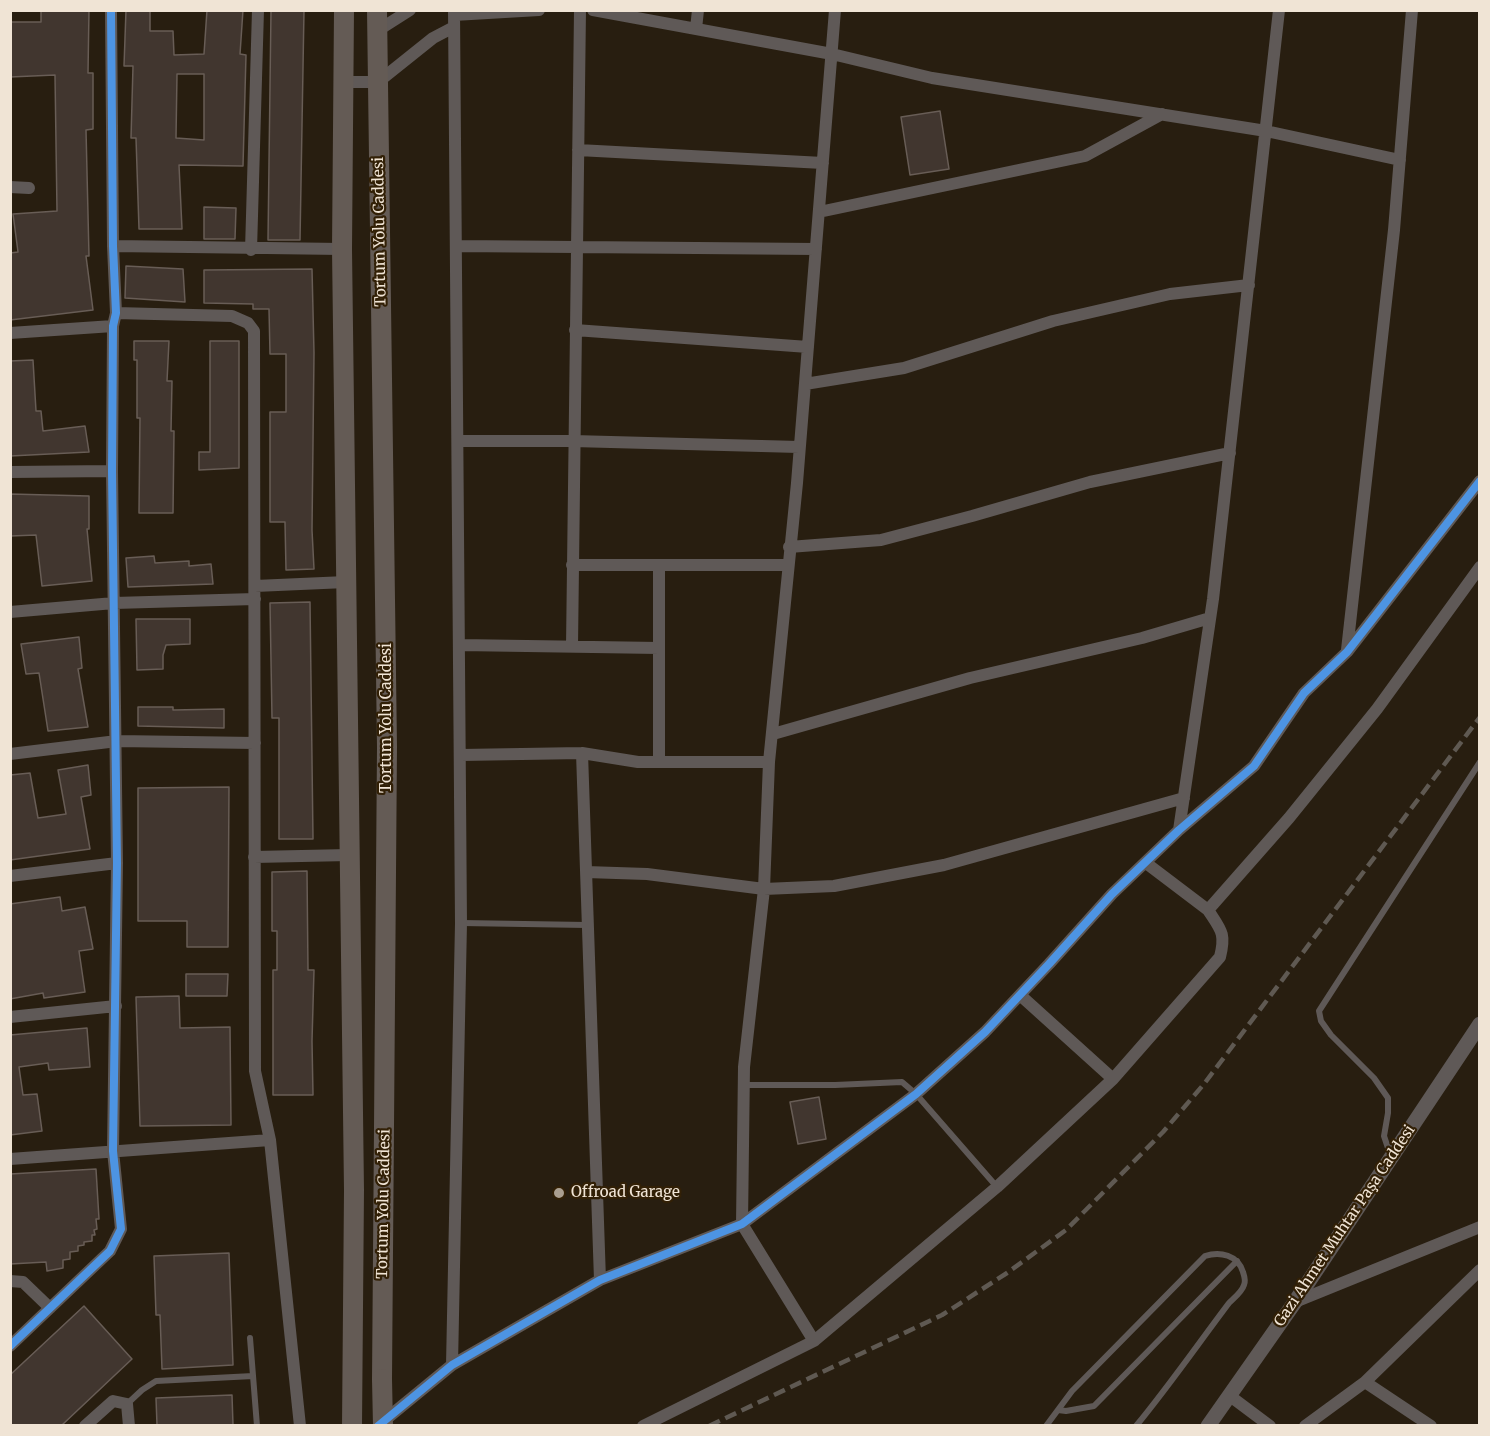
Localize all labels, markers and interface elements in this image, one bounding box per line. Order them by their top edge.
street label: Tortum Yolu Caddesi [370,157,390,307]
street label: Tortum Yolu Caddesi [378,643,396,793]
street label: Gazi Ahmet Muhtar Paşa Caddesi [1271,1122,1419,1330]
street label: Tortum Yolu Caddesi [374,1129,394,1279]
place label: Offroad Garage [571,1184,680,1202]
marker: Offroad Garage [552,1186,566,1200]

